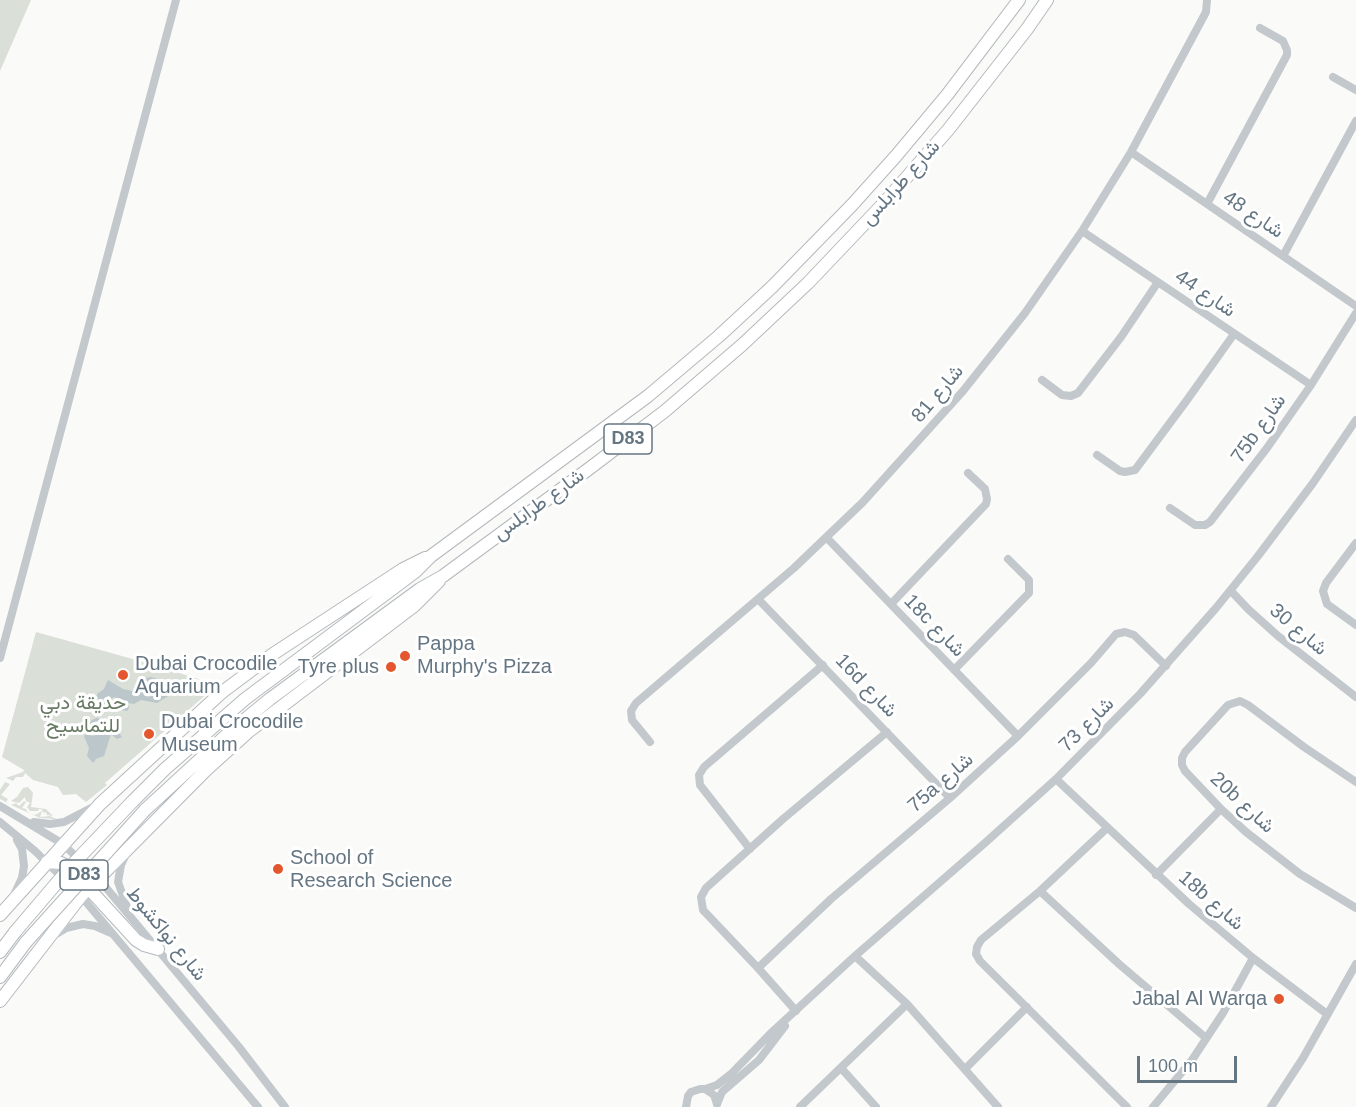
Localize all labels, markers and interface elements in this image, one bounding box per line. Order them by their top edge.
street label: شارع طرابلس [856,135,946,231]
street label: شارع 48 [1218,186,1288,244]
street label: شارع 44 [1170,265,1240,323]
street label: شارع 81 [907,360,969,428]
street label: 75b شارع [1226,390,1292,468]
road number: D83 [604,424,652,454]
street label: شارع طرابلس [489,464,589,546]
street label: 18c شارع [898,590,970,662]
street label: شارع 30 [1264,599,1332,661]
place label: Pappa Murphy's Pizza [417,632,552,679]
marker: Pappa Murphy's Pizza [398,649,412,663]
street label: 16d شارع [830,649,902,723]
place label: Dubai Crocodile Aquarium [135,652,277,699]
place label: Tyre plus [298,655,379,679]
marker: Tyre plus [384,660,398,674]
marker: Dubai Crocodile Aquarium [116,668,130,682]
park label: حديقة دبي للتماسيح [40,691,126,738]
street label: شارع 73 [1054,692,1120,758]
place label: Dubai Crocodile Museum [161,710,303,757]
marker: Dubai Crocodile Museum [142,727,156,741]
street label: 75a شارع [903,748,979,818]
street label: 20b شارع [1205,767,1279,839]
place label: School of Research Science [290,846,452,893]
road number: D83 [60,860,108,890]
marker: School of Research Science [271,862,285,876]
street label: 18b شارع [1173,866,1249,936]
street label: شارع نواكشوط [121,882,211,986]
place label: Jabal Al Warqa [1132,987,1267,1011]
marker: Jabal Al Warqa [1272,992,1286,1006]
scale bar [1140,1044,1240,1082]
text: 100 m [1148,1056,1198,1076]

